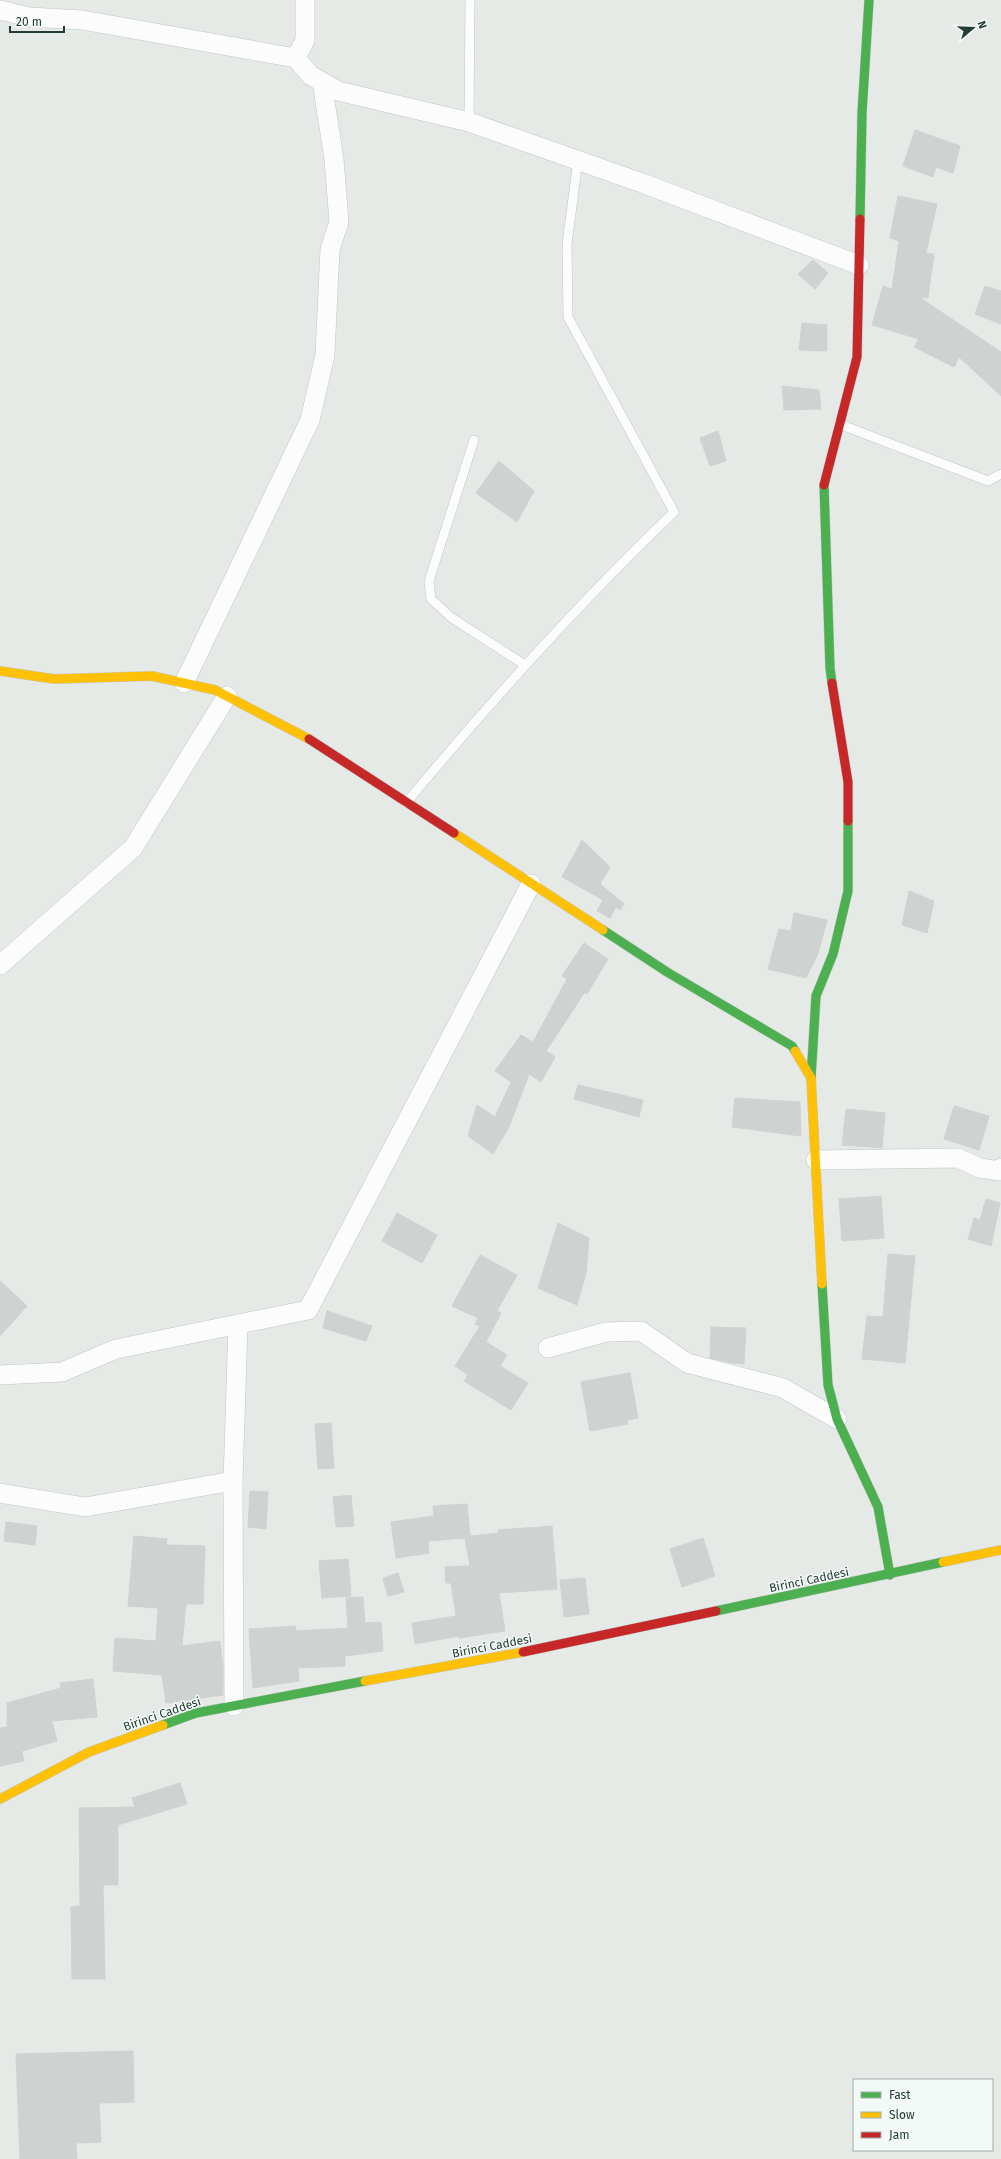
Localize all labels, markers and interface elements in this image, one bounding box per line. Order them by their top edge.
scale bar [10,8,64,34]
north arrow [953,8,993,48]
text: 20 m [16,15,42,29]
text: N [975,19,989,30]
street label: Birinci Caddesi [768,1565,850,1595]
street label: Birinci Caddesi [451,1631,533,1661]
street label: Birinci Caddesi [121,1694,203,1734]
legend [853,2079,993,2151]
text: Fast [889,2088,911,2102]
text: Slow [889,2108,915,2122]
text: Jam [889,2128,909,2142]

